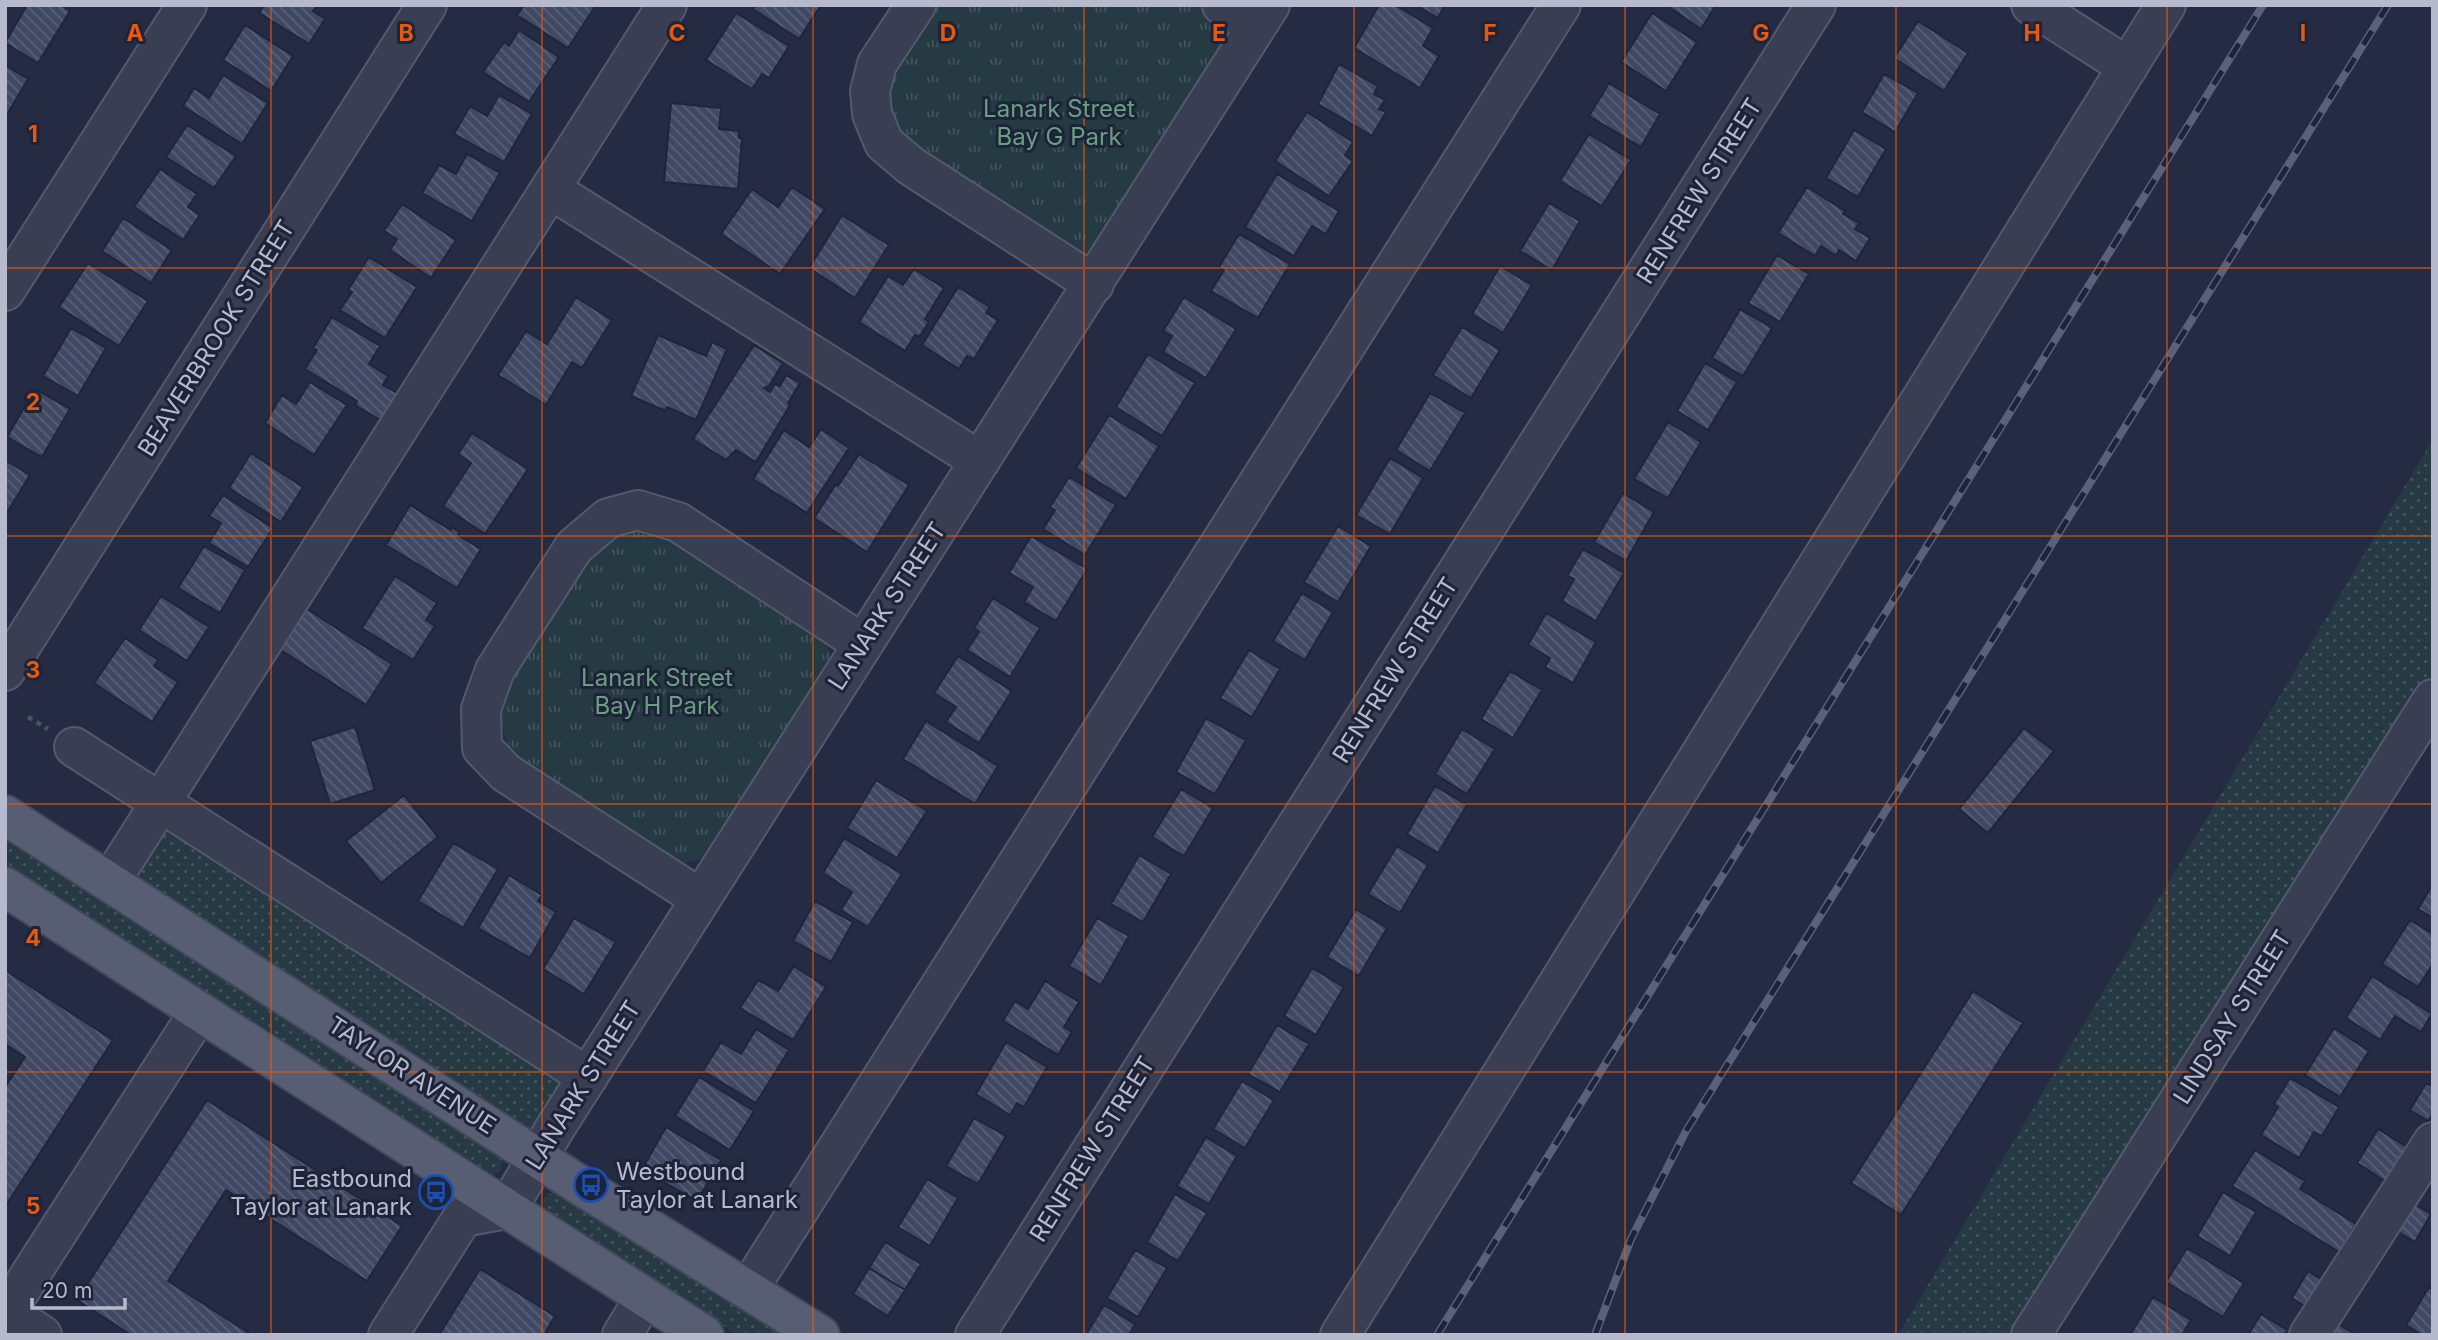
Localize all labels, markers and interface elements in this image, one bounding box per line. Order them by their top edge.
text: A [126,19,144,47]
text: B [398,19,414,47]
text: C [668,19,686,47]
text: D [940,19,956,47]
text: E [1212,19,1226,47]
text: F [1483,19,1497,47]
text: G [1752,19,1770,47]
text: H [2023,19,2041,47]
text: I [2300,19,2306,47]
street label: RENFREW STREET [1630,93,1768,289]
park label: Lanark Street Bay G Park [983,94,1135,151]
text: 1 [28,120,38,148]
street label: BEAVERBROOK STREET [131,215,301,461]
text: 2 [26,388,40,416]
street label: LANARK STREET [822,517,952,695]
street label: RENFREW STREET [1326,572,1464,768]
text: 3 [26,656,40,684]
park label: Lanark Street Bay H Park [581,663,733,720]
text: 4 [25,924,41,952]
street label: LINDSAY STREET [2167,925,2297,1109]
street label: LANARK STREET [519,995,647,1175]
street label: TAYLOR AVENUE [323,1010,501,1140]
street label: RENFREW STREET [1023,1051,1161,1247]
place label: Westbound Taylor at Lanark [616,1157,798,1214]
place label: Eastbound Taylor at Lanark [230,1164,412,1221]
bus stop icon: Westbound Taylor at Lanark [572,1166,610,1204]
bus stop icon: Eastbound Taylor at Lanark [417,1173,455,1211]
text: 5 [26,1192,40,1220]
scale bar [32,1266,124,1310]
text: 20 m [42,1278,92,1303]

